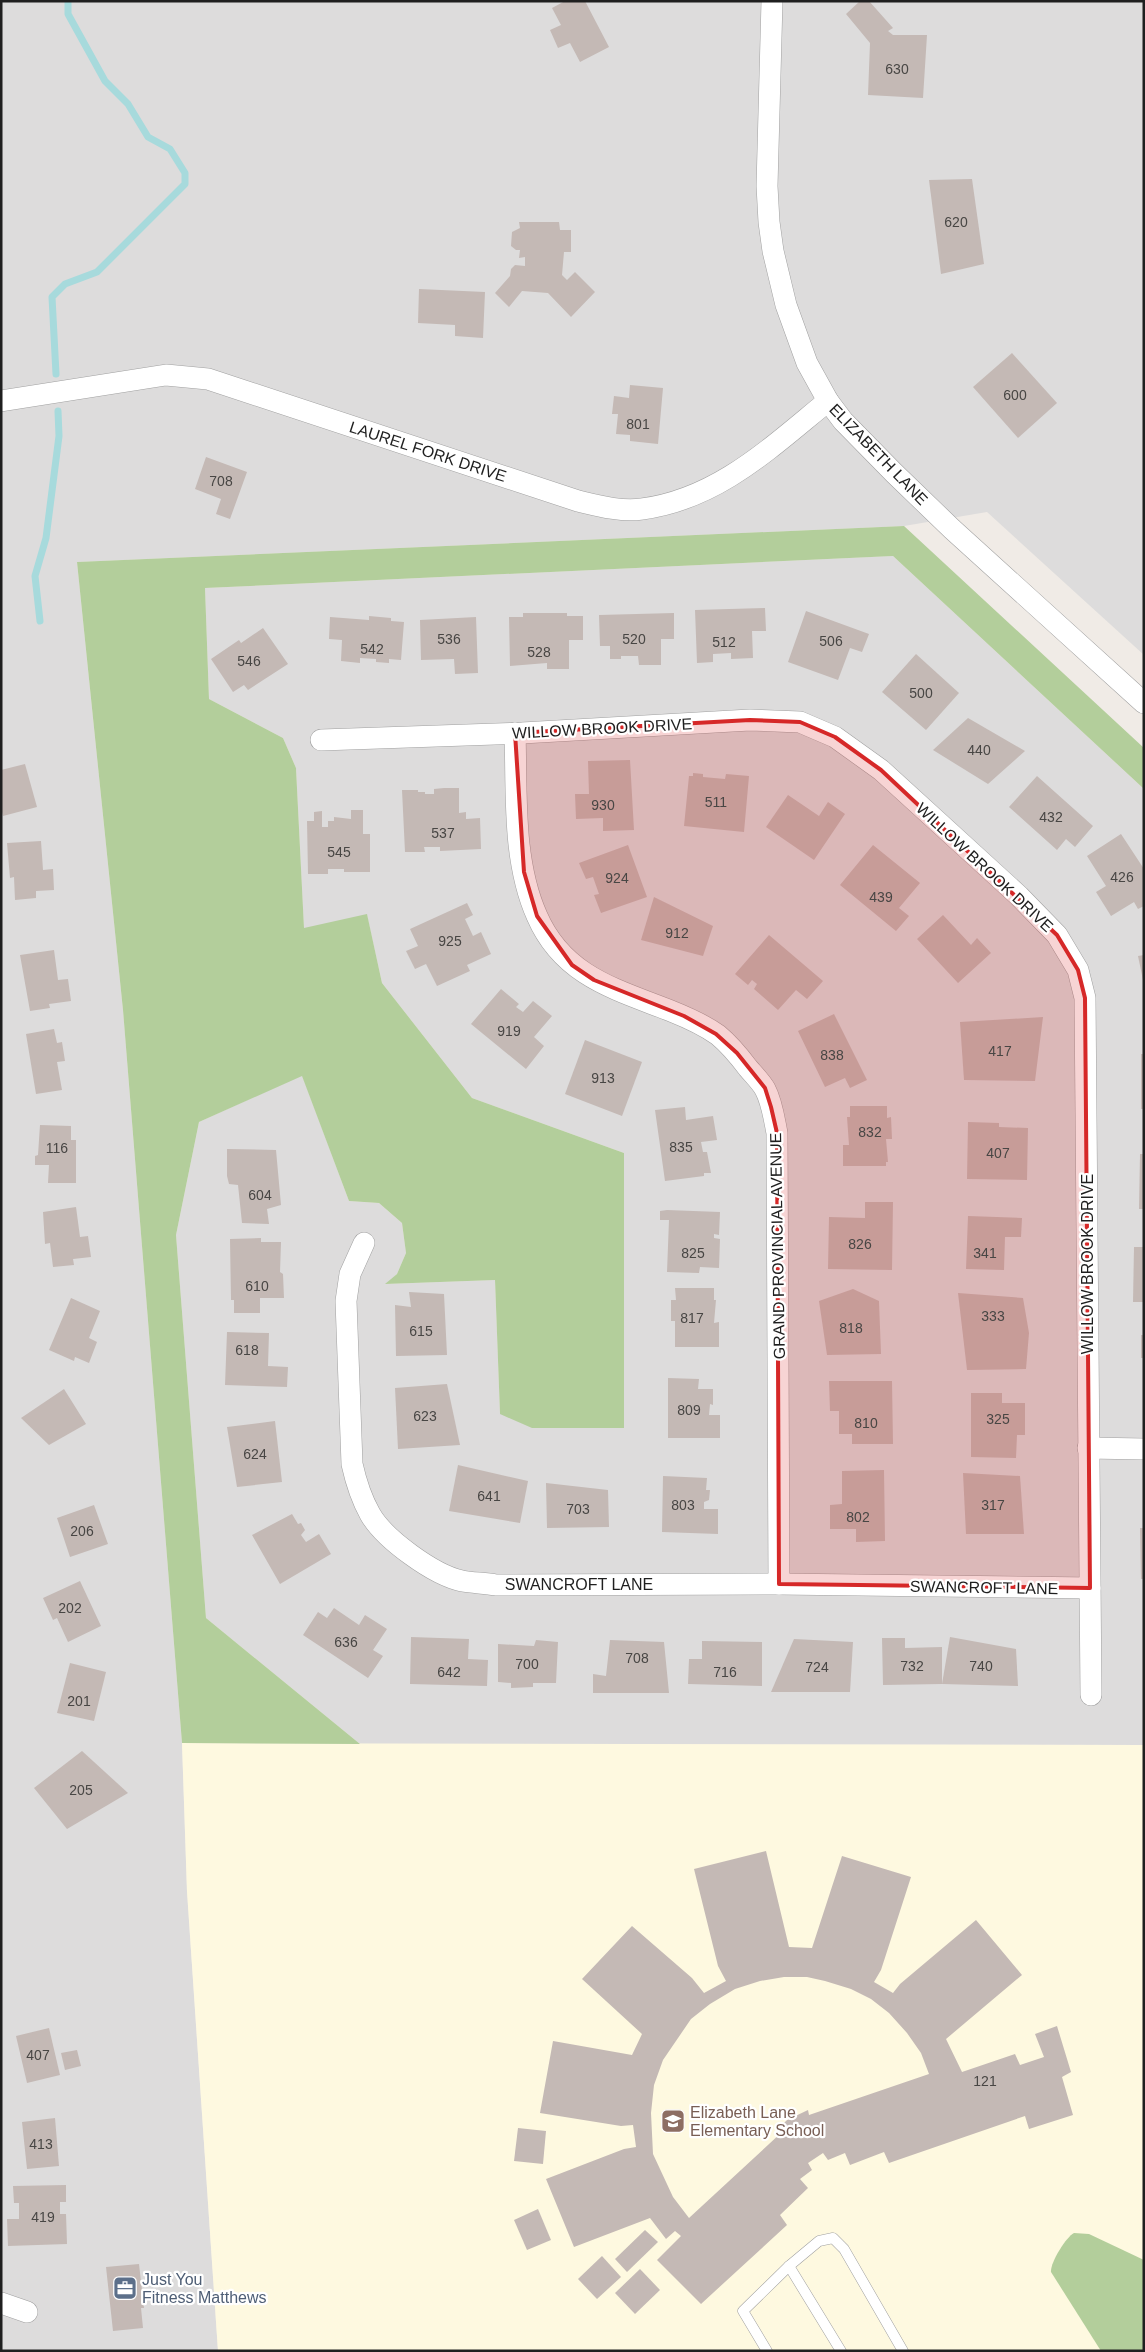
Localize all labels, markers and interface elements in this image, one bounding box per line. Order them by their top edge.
house number: 630 [885,61,909,77]
house number: 620 [944,214,968,230]
house number: 600 [1003,387,1027,403]
street label: ELIZABETH LANE [826,400,931,508]
house number: 801 [626,416,650,432]
street label: LAUREL FORK DRIVE [347,418,508,485]
house number: 708 [209,473,233,489]
house number: 536 [437,631,461,647]
house number: 520 [622,631,646,647]
house number: 506 [819,633,843,649]
house number: 512 [712,634,736,650]
house number: 542 [360,641,384,657]
house number: 528 [527,644,551,660]
house number: 546 [237,653,261,669]
house number: 500 [909,685,933,701]
street label: WILLOW BROOK DRIVE [511,715,693,742]
house number: 440 [967,742,991,758]
house number: 511 [705,794,727,810]
house number: 930 [591,797,615,813]
street label: WILLOW BROOK DRIVE [913,800,1056,935]
house number: 432 [1039,809,1063,825]
house number: 537 [431,825,455,841]
house number: 545 [327,844,351,860]
house number: 426 [1110,869,1134,885]
house number: 924 [605,870,629,886]
house number: 439 [869,889,893,905]
house number: 912 [665,925,689,941]
house number: 925 [438,933,462,949]
house number: 919 [497,1023,521,1039]
house number: 417 [988,1043,1012,1059]
house number: 838 [820,1047,844,1063]
house number: 913 [591,1070,615,1086]
house number: 832 [858,1124,882,1140]
street label: GRAND PROVINCIAL AVENUE [767,1133,788,1359]
house number: 835 [669,1139,693,1155]
house number: 116 [46,1140,68,1156]
house number: 407 [986,1145,1010,1161]
street label: WILLOW BROOK DRIVE [1079,1174,1096,1354]
house number: 604 [248,1187,272,1203]
house number: 826 [848,1236,872,1252]
house number: 825 [681,1245,705,1261]
house number: 341 [973,1245,997,1261]
house number: 610 [245,1278,269,1294]
house number: 333 [981,1308,1005,1324]
house number: 817 [680,1310,704,1326]
house number: 818 [839,1320,863,1336]
house number: 615 [409,1323,433,1339]
house number: 618 [235,1342,259,1358]
house number: 809 [677,1402,701,1418]
house number: 623 [413,1408,437,1424]
house number: 325 [986,1411,1010,1427]
house number: 810 [854,1415,878,1431]
house number: 624 [243,1446,267,1462]
house number: 641 [477,1488,501,1504]
house number: 803 [671,1497,695,1513]
house number: 317 [981,1497,1005,1513]
house number: 703 [566,1501,590,1517]
house number: 802 [846,1509,870,1525]
house number: 206 [70,1523,94,1539]
street label: SWANCROFT LANE [505,1576,653,1593]
street label: SWANCROFT LANE [910,1578,1058,1597]
house number: 202 [58,1600,82,1616]
house number: 636 [334,1634,358,1650]
house number: 708 [625,1650,649,1666]
house number: 700 [515,1656,539,1672]
house number: 732 [900,1658,924,1674]
house number: 740 [969,1658,993,1674]
house number: 724 [805,1659,829,1675]
house number: 642 [437,1664,461,1680]
house number: 716 [713,1664,737,1680]
house number: 201 [67,1693,91,1709]
house number: 205 [69,1782,93,1798]
house number: 407 [26,2047,50,2063]
house number: 121 [973,2073,997,2089]
place label: Elizabeth Lane Elementary School [690,2104,824,2139]
school or university icon: Elizabeth Lane Elementary School [660,2108,686,2134]
house number: 413 [29,2136,53,2152]
house number: 419 [31,2209,55,2225]
place label: Just You Fitness Matthews [142,2271,266,2306]
office icon: Just You Fitness Matthews [112,2275,138,2301]

